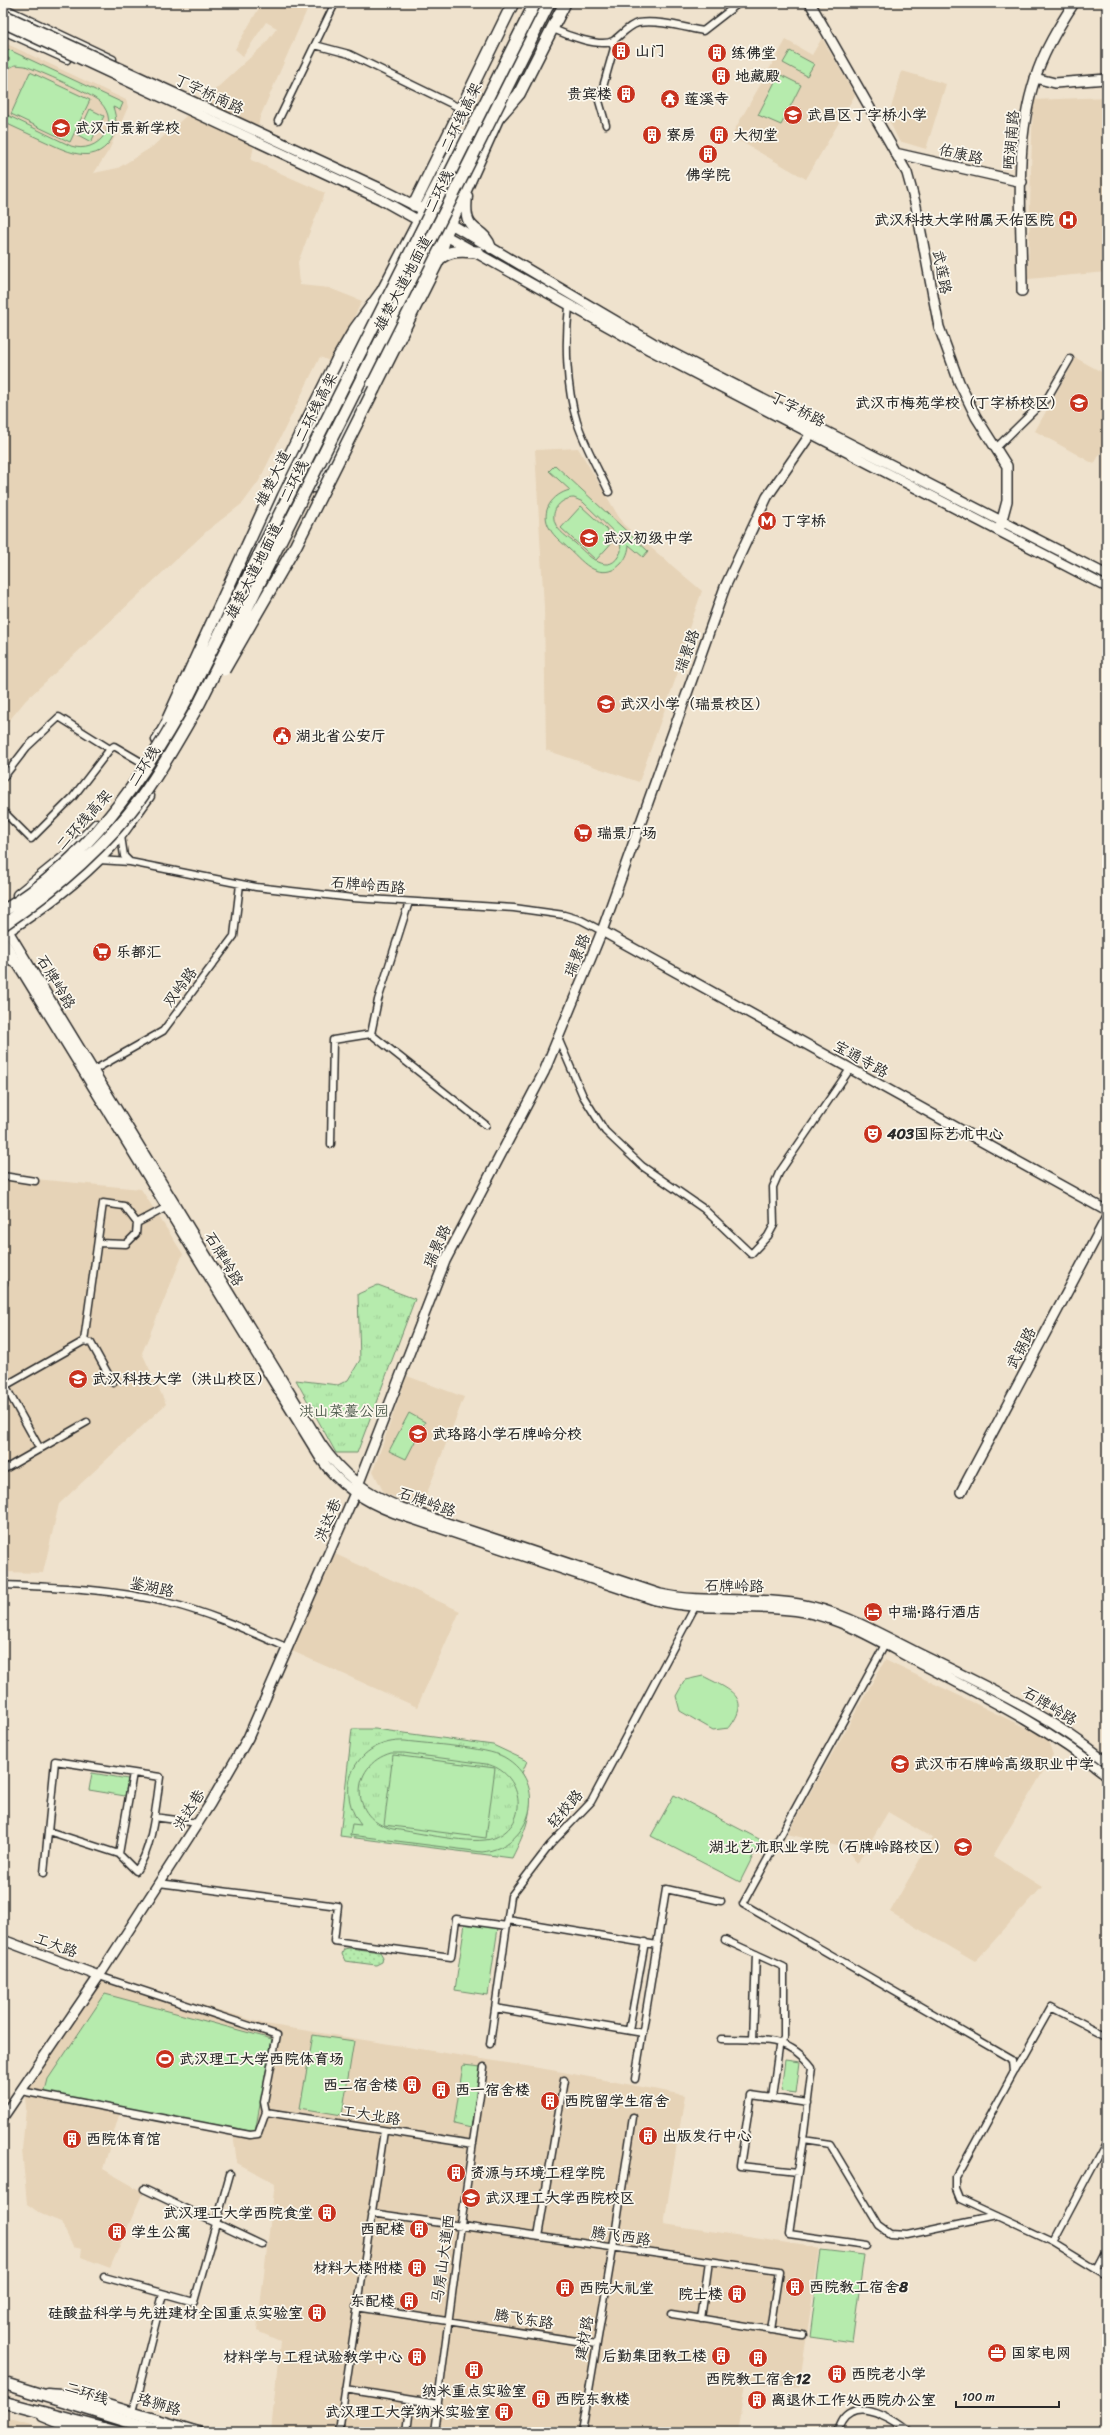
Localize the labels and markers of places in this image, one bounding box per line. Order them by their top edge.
place label: 山门 [635,38,665,64]
building icon: 山门 [610,40,632,62]
place label: 练佛堂 [731,40,776,66]
building icon: 练佛堂 [706,42,728,64]
place label: 地藏殿 [735,63,780,89]
building icon: 地藏殿 [710,65,732,87]
place label: 贵宾楼 [567,81,612,107]
building icon: 贵宾楼 [615,83,637,105]
place label: 莲溪寺 [684,86,729,112]
temple icon: 莲溪寺 [659,88,681,110]
place label: 武昌区丁字桥小学 [807,102,927,128]
school or university icon: 武昌区丁字桥小学 [782,104,804,126]
place label: 武汉市景新学校 [75,115,180,141]
school or university icon: 武汉市景新学校 [50,117,72,139]
place label: 寮房 [666,122,696,148]
place label: 大彻堂 [733,122,778,148]
building icon: 寮房 [641,124,663,146]
building icon: 大彻堂 [708,124,730,146]
building icon: 佛学院 [697,143,719,165]
place label: 佛学院 [685,162,731,188]
place label: 武汉科技大学附属天佑医院 [874,207,1054,233]
hospital icon: 武汉科技大学附属天佑医院 [1057,209,1079,231]
place label: 武汉市梅苑学校（丁字桥校区） [855,390,1065,416]
school or university icon: 武汉市梅苑学校（丁字桥校区） [1068,392,1090,414]
place label: 丁字桥 [781,508,826,534]
metro station icon: 丁字桥 [756,510,778,532]
place label: 武汉初级中学 [603,525,693,551]
school or university icon: 武汉初级中学 [578,527,600,549]
place label: 武汉小学（瑞景校区） [620,691,770,717]
school or university icon: 武汉小学（瑞景校区） [595,693,617,715]
place label: 湖北省公安厅 [296,723,386,749]
public building icon: 湖北省公安厅 [271,725,293,747]
place label: 瑞景广场 [597,820,657,846]
supermarket icon: 瑞景广场 [572,822,594,844]
place label: 乐都汇 [116,939,161,965]
supermarket icon: 乐都汇 [91,941,113,963]
place label: 403国际艺术中心 [886,1121,1004,1147]
theatre icon: 403国际艺术中心 [862,1123,884,1145]
place label: 武汉科技大学（洪山校区） [92,1366,272,1392]
school or university icon: 武汉科技大学（洪山校区） [67,1368,89,1390]
place label: 武珞路小学石牌岭分校 [432,1421,582,1447]
school or university icon: 武珞路小学石牌岭分校 [407,1423,429,1445]
place label: 中瑞·路行酒店 [887,1599,981,1625]
hotel icon: 中瑞·路行酒店 [862,1601,884,1623]
place label: 武汉市石牌岭高级职业中学 [914,1751,1094,1777]
school or university icon: 武汉市石牌岭高级职业中学 [889,1753,911,1775]
place label: 湖北艺术职业学院（石牌岭路校区） [709,1834,949,1860]
school or university icon: 湖北艺术职业学院（石牌岭路校区） [952,1836,974,1858]
place label: 武汉理工大学西院体育场 [179,2046,344,2072]
sports icon: 武汉理工大学西院体育场 [154,2048,176,2070]
place label: 西二宿舍楼 [323,2072,398,2098]
building icon: 西二宿舍楼 [401,2074,423,2096]
place label: 西一宿舍楼 [455,2077,530,2103]
building icon: 西一宿舍楼 [430,2079,452,2101]
place label: 西院留学生宿舍 [564,2088,669,2114]
building icon: 西院留学生宿舍 [539,2090,561,2112]
place label: 出版发行中心 [662,2123,752,2149]
building icon: 出版发行中心 [637,2125,659,2147]
place label: 西院体育馆 [86,2126,161,2152]
building icon: 西院体育馆 [61,2128,83,2150]
place label: 资源与环境工程学院 [470,2160,605,2186]
building icon: 资源与环境工程学院 [445,2162,467,2184]
place label: 武汉理工大学西院校区 [485,2185,635,2211]
school or university icon: 武汉理工大学西院校区 [460,2187,482,2209]
place label: 武汉理工大学西院食堂 [163,2200,313,2226]
building icon: 武汉理工大学西院食堂 [316,2202,338,2224]
place label: 西配楼 [360,2216,405,2242]
building icon: 西配楼 [408,2218,430,2240]
place label: 学生公寓 [131,2219,191,2245]
building icon: 学生公寓 [106,2221,128,2243]
place label: 材料大楼附楼 [313,2255,403,2281]
building icon: 材料大楼附楼 [406,2257,428,2279]
place label: 西院教工宿舍8 [809,2274,909,2300]
place label: 西院大礼堂 [579,2275,654,2301]
building icon: 西院教工宿舍8 [784,2276,806,2298]
building icon: 西院大礼堂 [554,2277,576,2299]
place label: 院士楼 [678,2281,723,2307]
building icon: 院士楼 [726,2283,748,2305]
place label: 东配楼 [350,2288,395,2314]
building icon: 东配楼 [398,2290,420,2312]
place label: 硅酸盐科学与先进建材全国重点实验室 [48,2300,303,2326]
building icon: 硅酸盐科学与先进建材全国重点实验室 [306,2302,328,2324]
place label: 国家电网 [1011,2340,1071,2366]
office icon: 国家电网 [986,2342,1008,2364]
place label: 后勤集团教工楼 [602,2343,707,2369]
place label: 材料学与工程试验教学中心 [223,2344,403,2370]
building icon: 后勤集团教工楼 [710,2345,732,2367]
building icon: 材料学与工程试验教学中心 [406,2346,428,2368]
building icon: 西院教工宿舍12 [747,2347,769,2369]
building icon: 纳米重点实验室 [463,2359,485,2381]
place label: 西院老小学 [851,2361,926,2387]
building icon: 西院老小学 [826,2363,848,2385]
place label: 西院教工宿舍12 [705,2366,811,2392]
place label: 纳米重点实验室 [421,2378,527,2404]
place label: 西院东教楼 [555,2386,630,2412]
place label: 离退休工作处西院办公室 [771,2387,936,2413]
building icon: 西院东教楼 [530,2388,552,2410]
building icon: 离退休工作处西院办公室 [746,2389,768,2411]
place label: 武汉理工大学纳米实验室 [325,2399,490,2425]
building icon: 武汉理工大学纳米实验室 [493,2401,515,2423]

